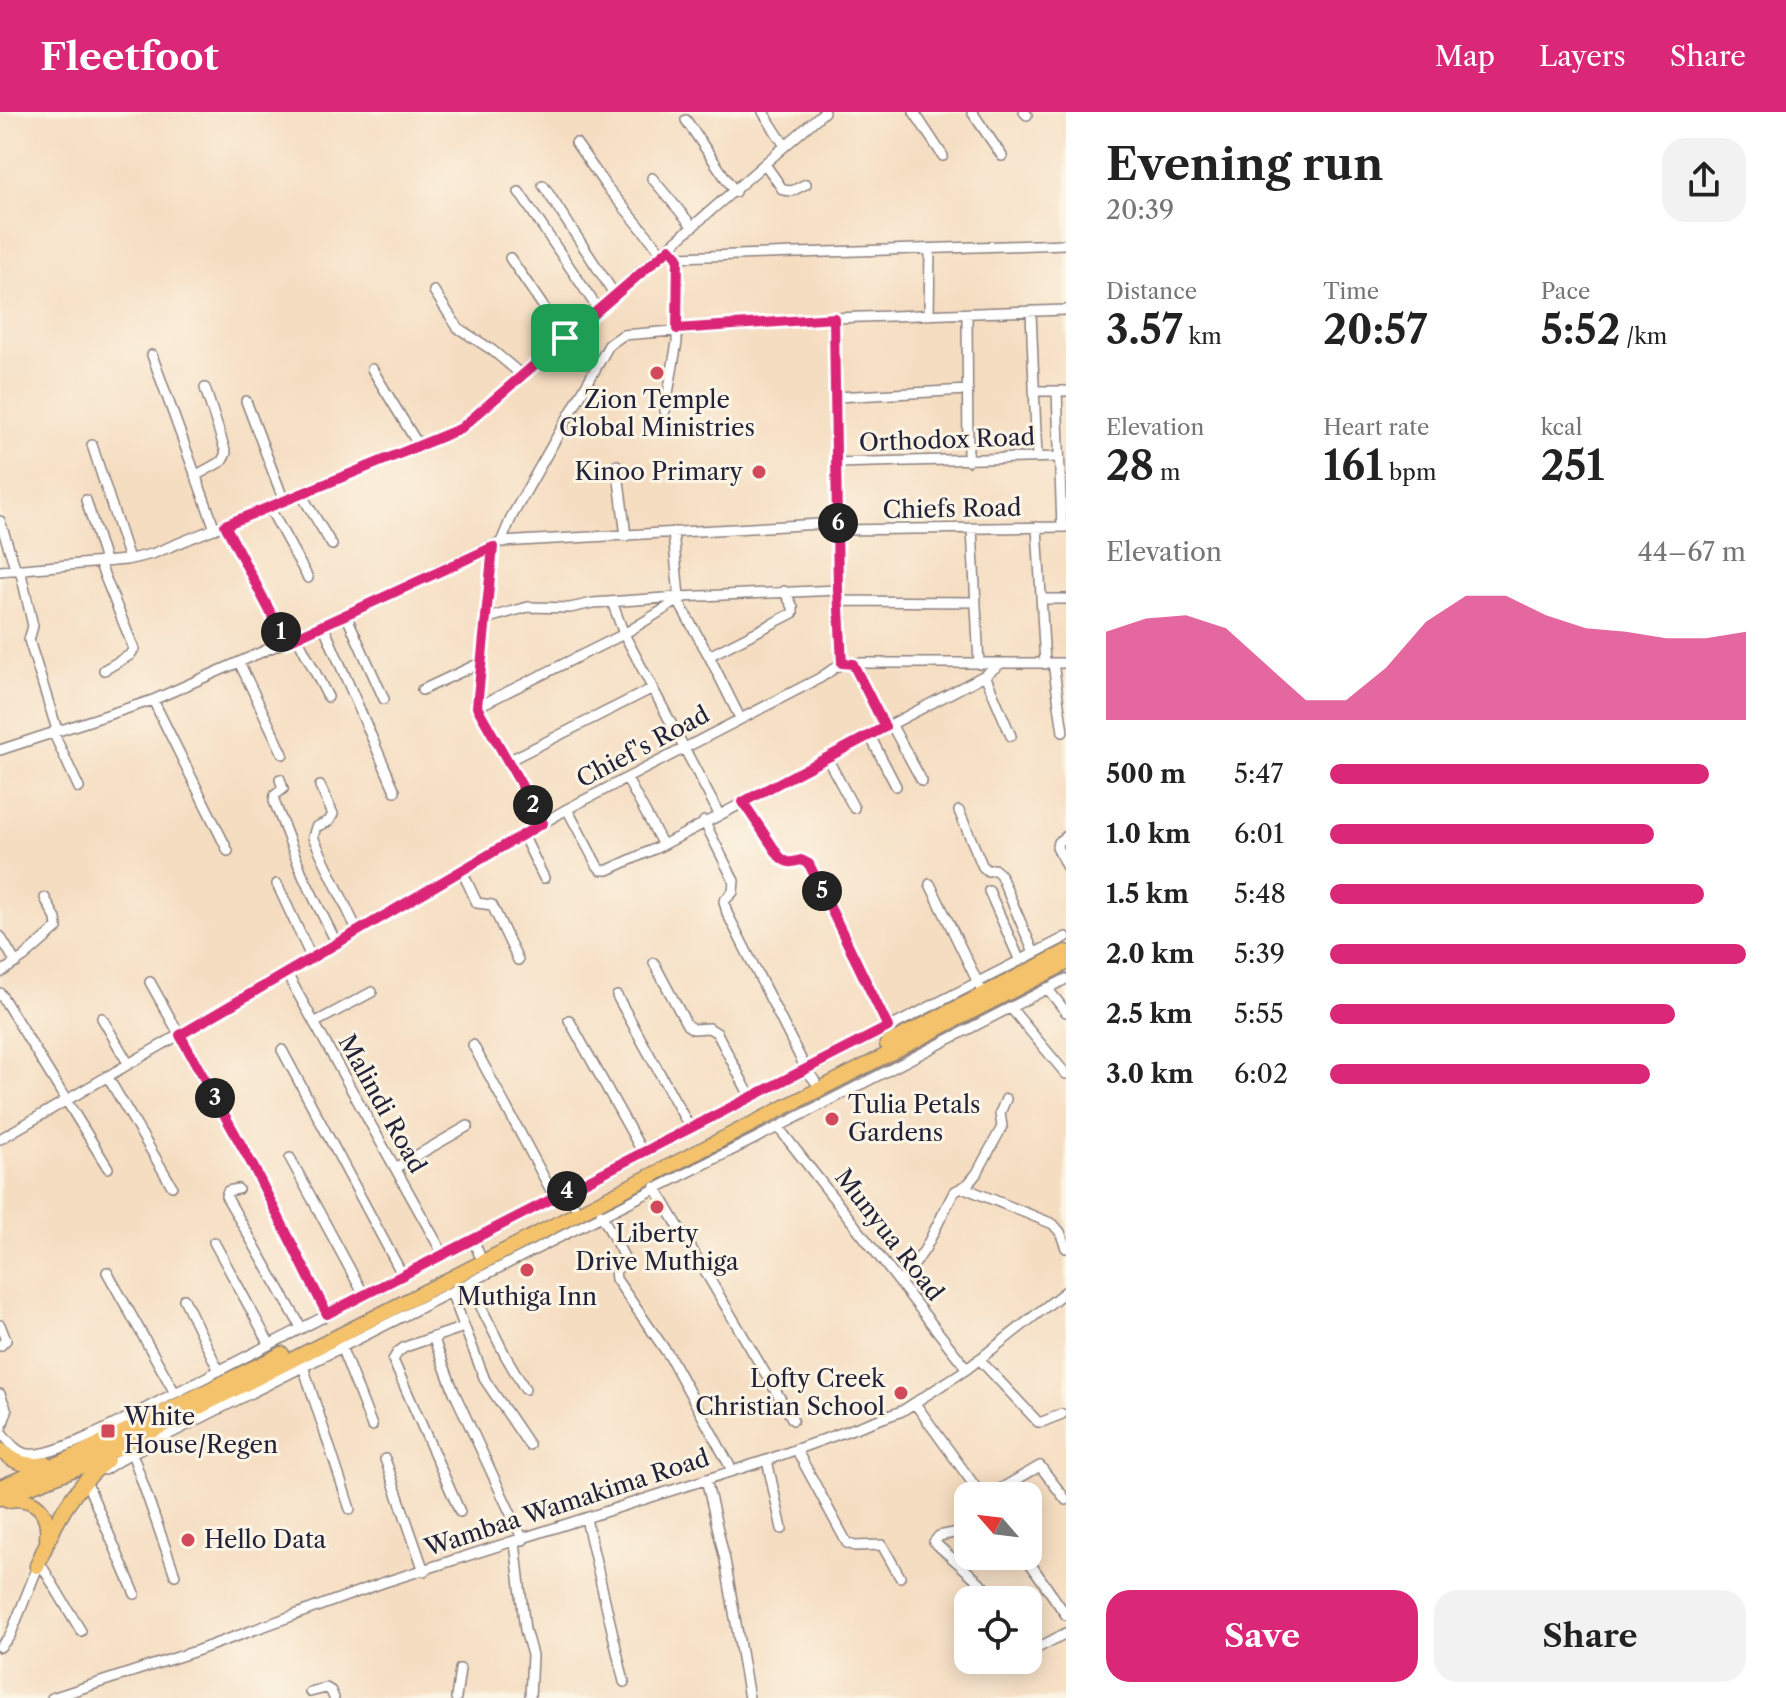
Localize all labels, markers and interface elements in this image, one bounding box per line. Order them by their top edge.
text: Fleetfoot [40,33,219,80]
text: Map [1435,39,1495,73]
text: Layers [1539,39,1626,73]
text: Share [1670,39,1746,73]
text: Evening run [1106,137,1383,191]
button: share [1662,138,1746,222]
text: 20:39 [1106,194,1174,226]
text: Distance [1106,278,1197,305]
text: Time [1323,278,1379,305]
text: Pace [1541,278,1590,305]
pin [531,304,599,372]
text: 3.57 [1106,305,1183,354]
text: 20:57 [1323,305,1427,354]
text: 5:52 [1541,305,1620,354]
icon: arrive [543,316,587,360]
text: km [1183,323,1222,350]
text: /km [1620,323,1667,350]
marker: Zion Temple Global Ministries [648,364,666,382]
place label: Zion Temple Global Ministries [559,385,755,442]
text: Elevation [1106,414,1204,441]
text: Heart rate [1323,414,1429,441]
text: kcal [1541,414,1582,441]
street label: Orthodox Road [858,422,1036,457]
text: 28 [1106,441,1154,490]
text: 161 [1323,441,1383,490]
text: 251 [1541,441,1604,490]
place label: Kinoo Primary [574,457,744,486]
text: m [1154,459,1181,486]
text: bpm [1383,459,1436,486]
marker: Kinoo Primary [750,463,768,481]
street label: Chiefs Road [882,493,1022,524]
pin: 6 [818,503,858,543]
text: 6 [831,509,845,536]
text: Elevation [1106,536,1222,568]
text: 44–67 m [1638,536,1746,568]
pin: 1 [261,612,301,652]
text: 1 [276,618,286,645]
street label: Chief's Road [572,699,714,794]
text: 500 m [1106,758,1186,790]
text: 5:47 [1234,758,1283,790]
pin: 2 [513,785,553,825]
text: 2 [527,791,540,818]
text: 1.0 km [1106,818,1191,850]
text: 6:01 [1234,818,1284,850]
pin: 5 [802,871,842,911]
text: 5 [816,877,828,904]
text: 1.5 km [1106,878,1189,910]
text: 5:48 [1234,878,1286,910]
text: 2.0 km [1106,938,1194,970]
text: 5:39 [1234,938,1285,970]
text: 2.5 km [1106,998,1192,1030]
text: 5:55 [1234,998,1284,1030]
street label: Malindi Road [332,1029,433,1178]
text: 3.0 km [1106,1058,1194,1090]
text: 6:02 [1234,1058,1288,1090]
pin: 3 [195,1078,235,1118]
text: 3 [209,1084,221,1111]
place label: Tulia Petals Gardens [848,1090,981,1147]
marker: Tulia Petals Gardens [823,1110,841,1128]
street label: Munyua Road [829,1163,950,1307]
pin: 4 [547,1171,587,1211]
text: 4 [560,1177,574,1204]
marker: Liberty Drive Muthiga [648,1198,666,1216]
place label: Liberty Drive Muthiga [575,1219,739,1276]
marker: Muthiga Inn [518,1261,536,1279]
place label: Muthiga Inn [457,1282,597,1311]
place label: Lofty Creek Christian School [695,1364,886,1421]
marker: Lofty Creek Christian School [892,1384,910,1402]
place label: White House/Regen [123,1402,278,1459]
marker: White House/Regen [99,1422,117,1440]
street label: Wambaa Wamakima Road [420,1443,713,1563]
north arrow [954,1482,1042,1570]
map controls [954,1482,1042,1674]
place label: Hello Data [204,1525,326,1554]
marker: Hello Data [179,1531,197,1549]
button: locate [954,1586,1042,1674]
button: Save [1106,1590,1418,1682]
button: Share [1434,1590,1746,1682]

